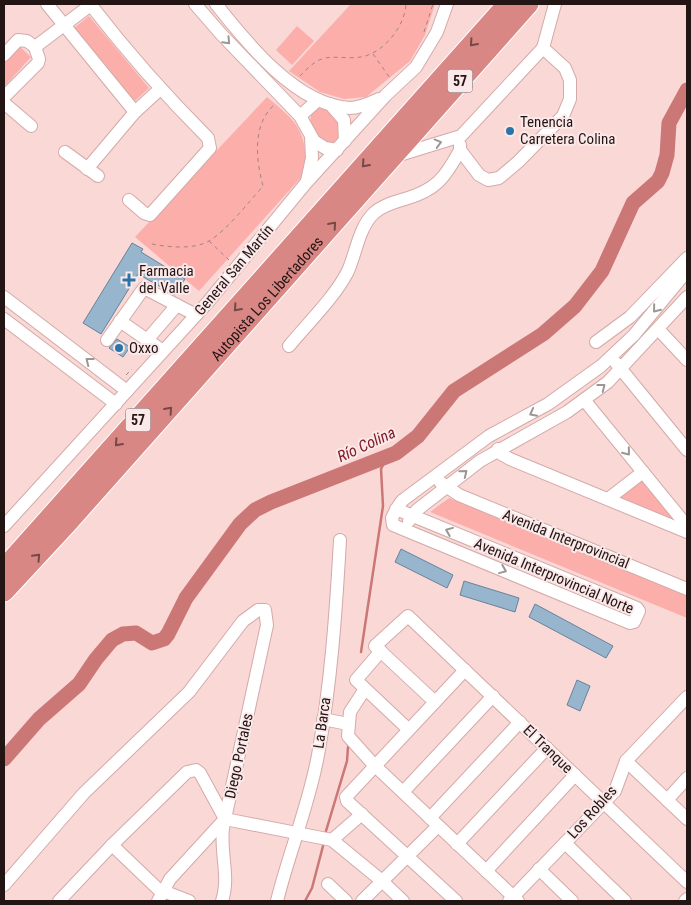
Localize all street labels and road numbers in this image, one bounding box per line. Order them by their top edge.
road number: 57 [448,70,472,92]
street label: General San Martín [191,221,277,319]
street label: Autopista Los Libertadores [207,233,327,365]
road number: 57 [126,408,150,432]
street label: Avenida Interprovincial [500,505,632,573]
street label: Avenida Interprovincial Norte [472,534,636,618]
street label: La Barca [309,696,335,750]
street label: Diego Portales [221,711,257,800]
street label: El Tranque [520,721,576,777]
street label: Los Robles [564,782,621,842]

